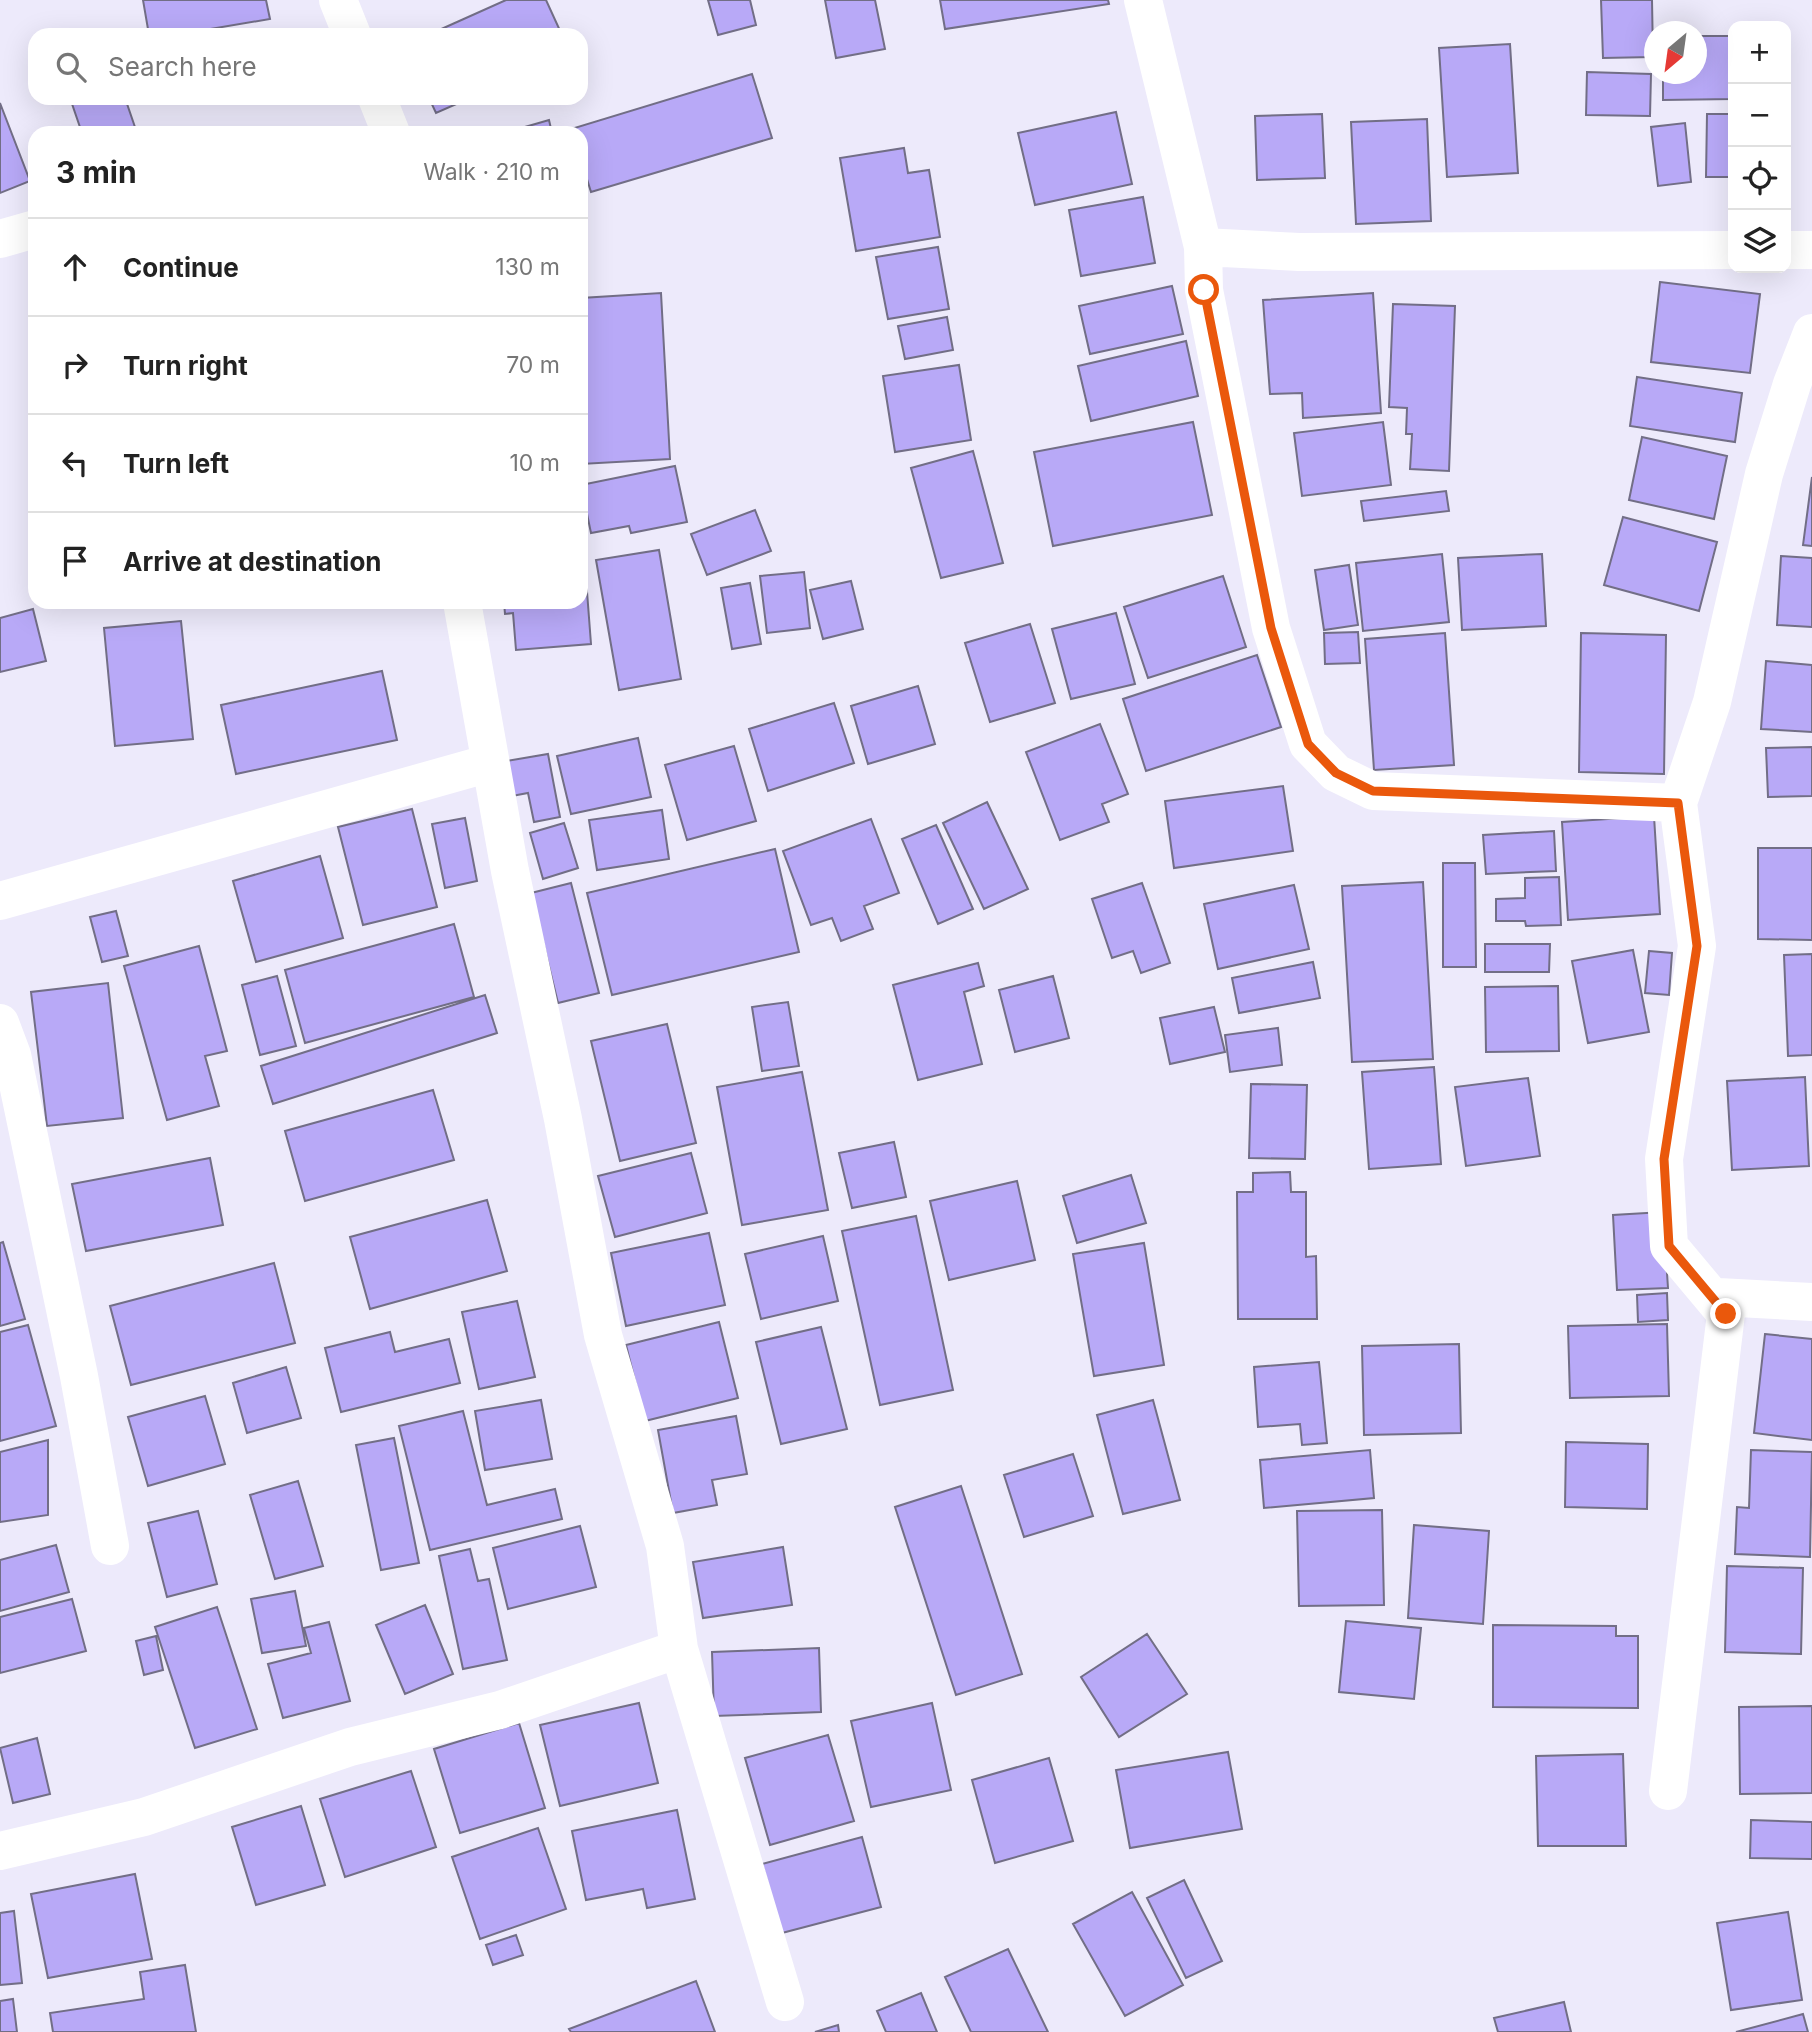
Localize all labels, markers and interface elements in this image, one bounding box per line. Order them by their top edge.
north arrow [1644,21,1707,84]
map controls [1728,21,1791,273]
button: + [1728,21,1791,84]
search box [28,28,588,105]
icon: search [52,48,90,86]
text: Search here [108,51,257,82]
button: − [1728,84,1791,147]
button: locate [1728,147,1791,210]
text: 3 min [56,154,137,190]
text: Walk · 210 m [423,158,560,186]
button: layers [1728,210,1791,273]
icon: ahead [56,248,94,286]
text: Continue [123,252,239,283]
text: 130 m [495,253,560,281]
route start [1188,274,1219,305]
icon: right [56,346,94,384]
text: Turn right [123,350,248,381]
text: 70 m [506,351,560,379]
icon: left [56,444,94,482]
text: Turn left [123,448,229,479]
text: 10 m [510,449,560,477]
icon: arrive [56,542,94,580]
text: Arrive at destination [123,546,382,577]
route end [1710,1298,1741,1329]

